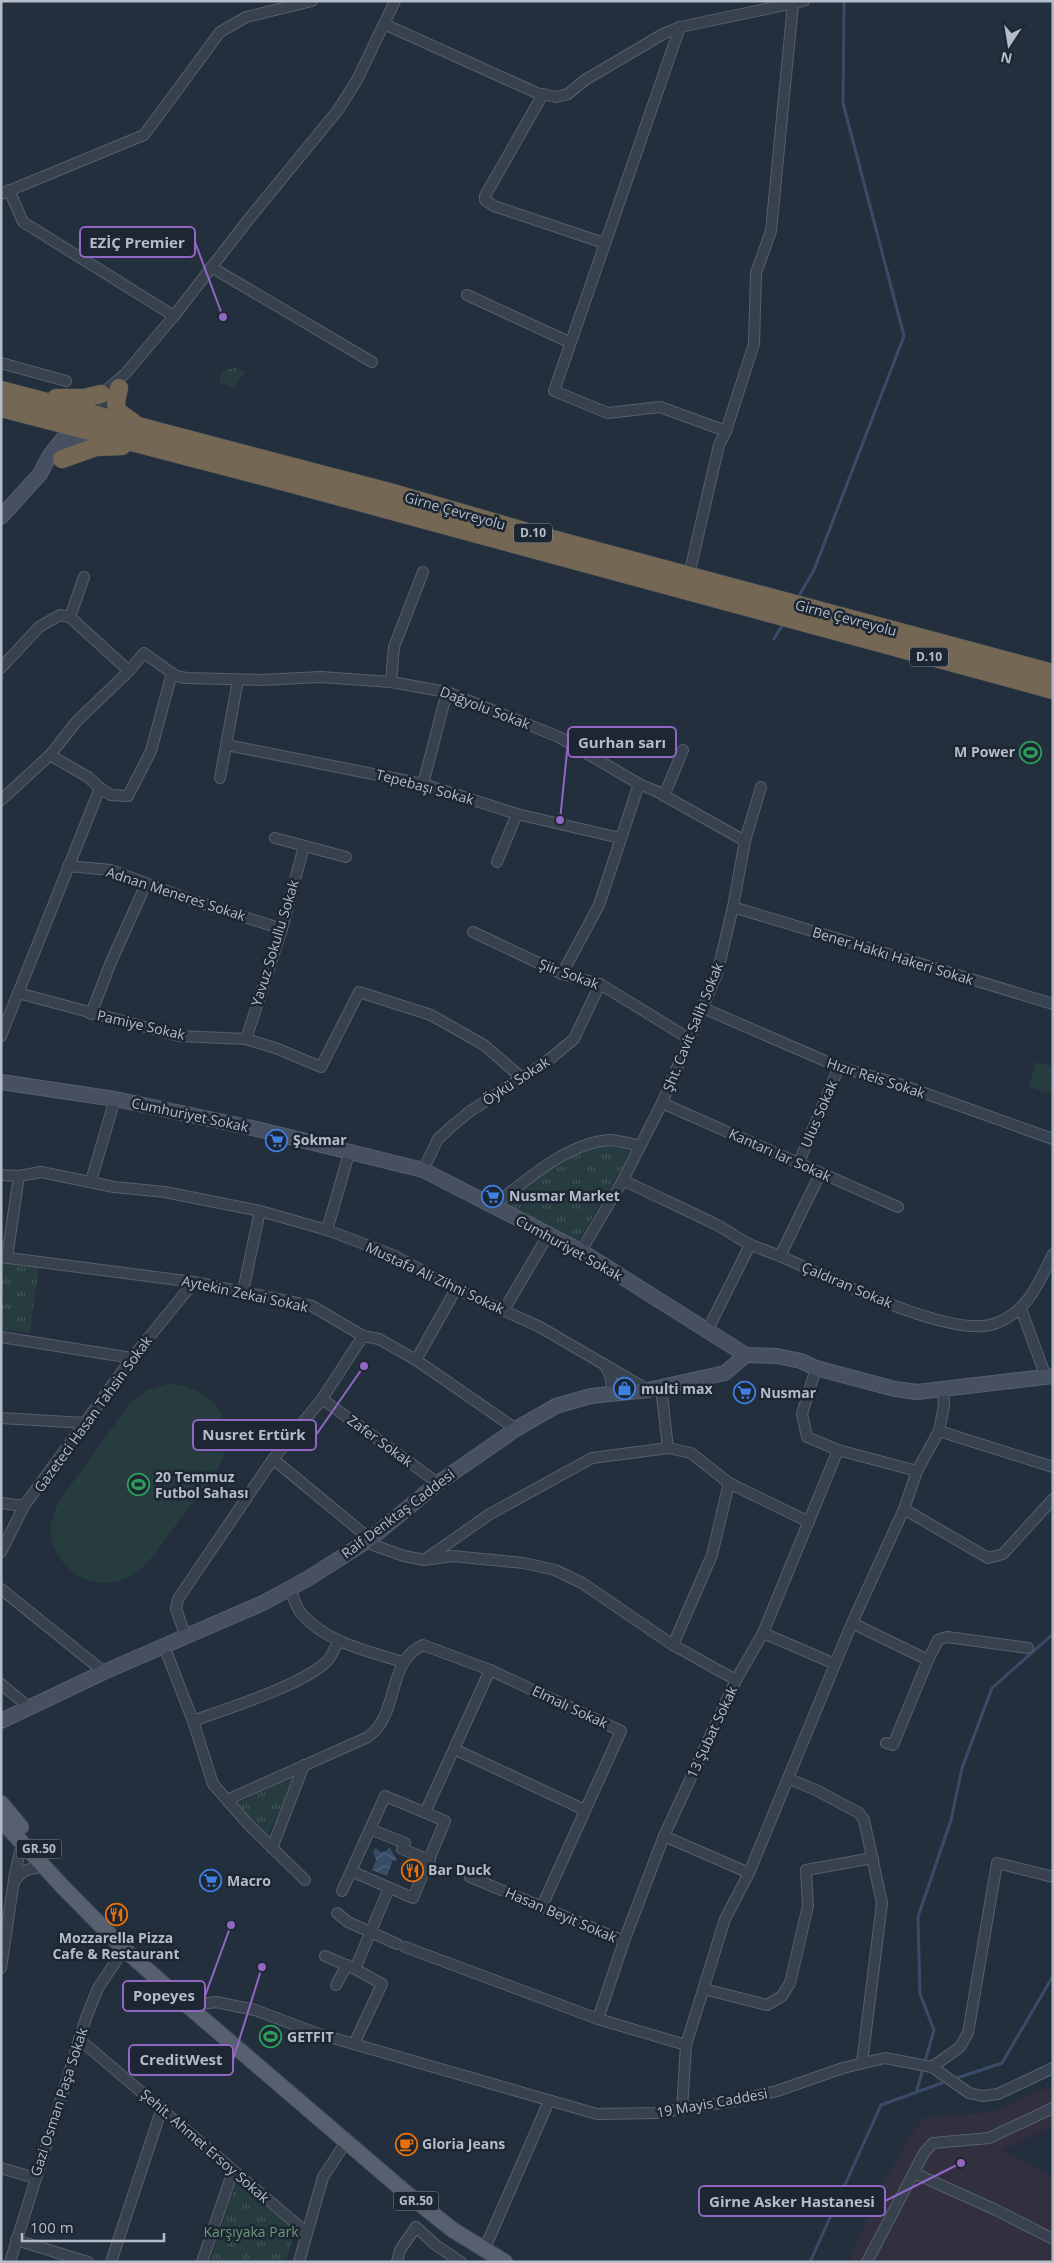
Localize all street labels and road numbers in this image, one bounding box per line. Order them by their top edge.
street label: Girne Çevreyolu [402,487,508,534]
road number: D.10 [514,524,552,542]
street label: Girne Çevreyolu [793,595,899,640]
road number: D.10 [910,648,948,666]
street label: Dağyolu Sokak [437,682,534,734]
street label: Tepebaşı Sokak [374,764,477,809]
street label: Adnan Meneres Sokak [104,862,249,925]
street label: Yavuz Sokullu Sokak [246,877,303,1008]
street label: Bener Hakkı Hakeri Sokak [810,922,977,989]
street label: Şiir Sokak [536,954,602,993]
street label: Şht. Cavit Salih Sokak [658,959,727,1094]
street label: Pamiye Sokak [95,1005,188,1044]
street label: Öykü Sokak [479,1052,553,1109]
street label: Hızır Reis Sokak [825,1053,928,1103]
street label: Ulus Sokak [796,1077,841,1150]
street label: Cumhuriyet Sokak [130,1093,251,1136]
street label: Kantarı lar Sokak [726,1124,835,1186]
street label: Cumhuriyet Sokak [513,1210,626,1285]
street label: Mustafa Ali Zihni Sokak [363,1237,508,1318]
street label: Çaldıran Sokak [799,1257,896,1312]
street label: Aytekin Zekai Sokak [180,1271,311,1316]
street label: Gazeteci Hasan Tahsin Sokak [29,1331,156,1496]
street label: Zafer Sokak [344,1410,417,1471]
street label: Raif Denktaş Caddesi [337,1465,458,1562]
street label: Elmalı Sokak [529,1681,612,1733]
street label: 13 Şubat Sokak [682,1682,741,1781]
road number: GR.50 [16,1840,62,1858]
street label: Hasan Beyit Sokak [503,1882,620,1947]
street label: Gazi Osman Paşa Sokak [26,2025,92,2179]
street label: 19 Mayis Caddesi [655,2083,769,2122]
street label: Şehit. Ahmet Ersoy Sokak [137,2084,274,2207]
road number: GR.50 [394,2192,438,2210]

